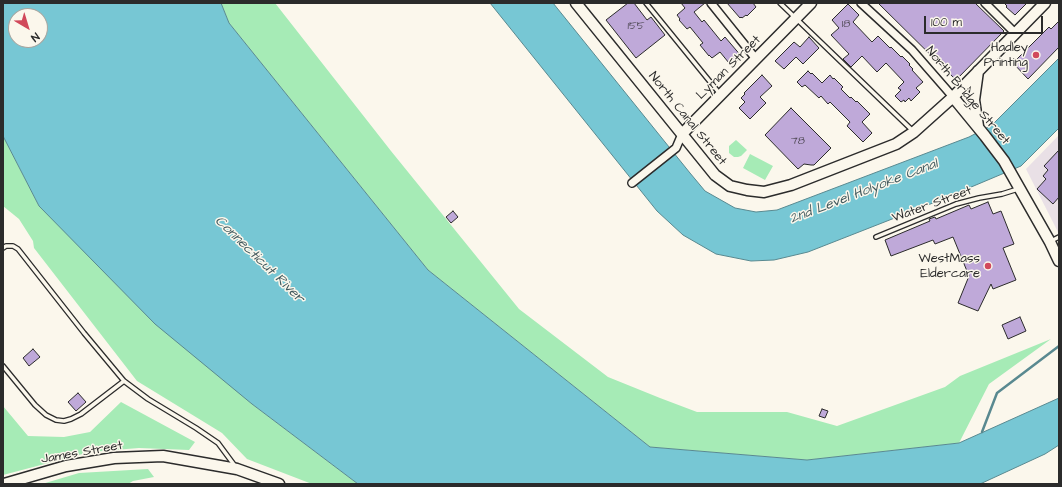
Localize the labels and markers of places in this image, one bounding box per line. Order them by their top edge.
place label: Hadley Printing [984,40,1028,71]
marker: Hadley Printing [1031,50,1041,60]
place label: WestMass Eldercare [919,251,980,282]
marker: WestMass Eldercare [983,261,993,271]

